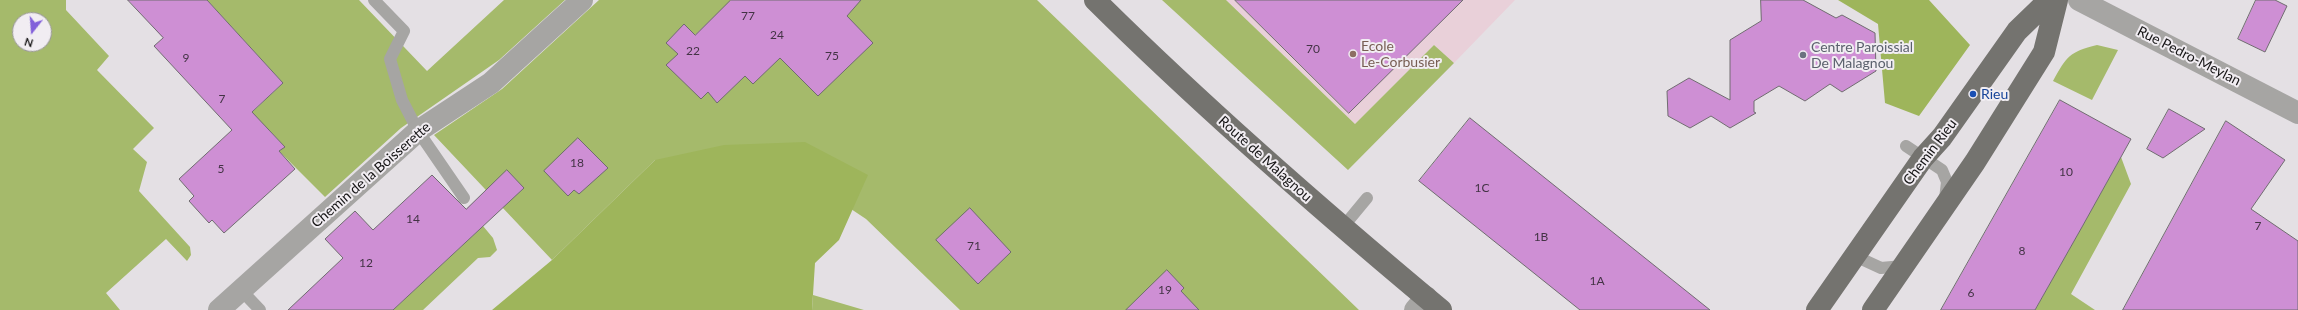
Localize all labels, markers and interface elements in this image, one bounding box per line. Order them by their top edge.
house number: 77 [741,9,755,23]
north arrow [12,12,52,52]
street label: Rue Pedro-Meylan [2135,23,2243,89]
house number: 24 [770,28,784,42]
text: N [23,36,35,50]
place label: Ecole Le-Corbusier [1361,38,1440,70]
place label: Centre Paroissial De Malagnou [1811,39,1913,72]
house number: 70 [1306,42,1320,56]
house number: 22 [686,44,700,58]
house number: 75 [825,49,839,63]
marker: Ecole Le-Corbusier [1348,49,1358,59]
marker: Centre Paroissial De Malagnou [1798,50,1808,60]
house number: 9 [183,51,189,65]
place label: Rieu [1981,86,2008,102]
marker: Rieu [1968,89,1978,99]
house number: 7 [219,92,225,106]
street label: Route de Malagnou [1215,113,1315,205]
street label: Chemin Rieu [1900,116,1960,188]
street label: Chemin de la Boisserette [308,119,434,231]
house number: 18 [570,156,584,170]
house number: 5 [218,162,224,176]
house number: 10 [2059,165,2073,179]
house number: 1C [1475,181,1489,195]
house number: 14 [406,212,420,226]
house number: 7 [2255,219,2261,233]
house number: 1B [1534,230,1548,244]
house number: 71 [967,239,981,253]
house number: 8 [2019,244,2025,258]
house number: 12 [359,256,373,270]
house number: 1A [1589,274,1605,288]
house number: 19 [1158,283,1172,297]
house number: 6 [1968,286,1974,300]

